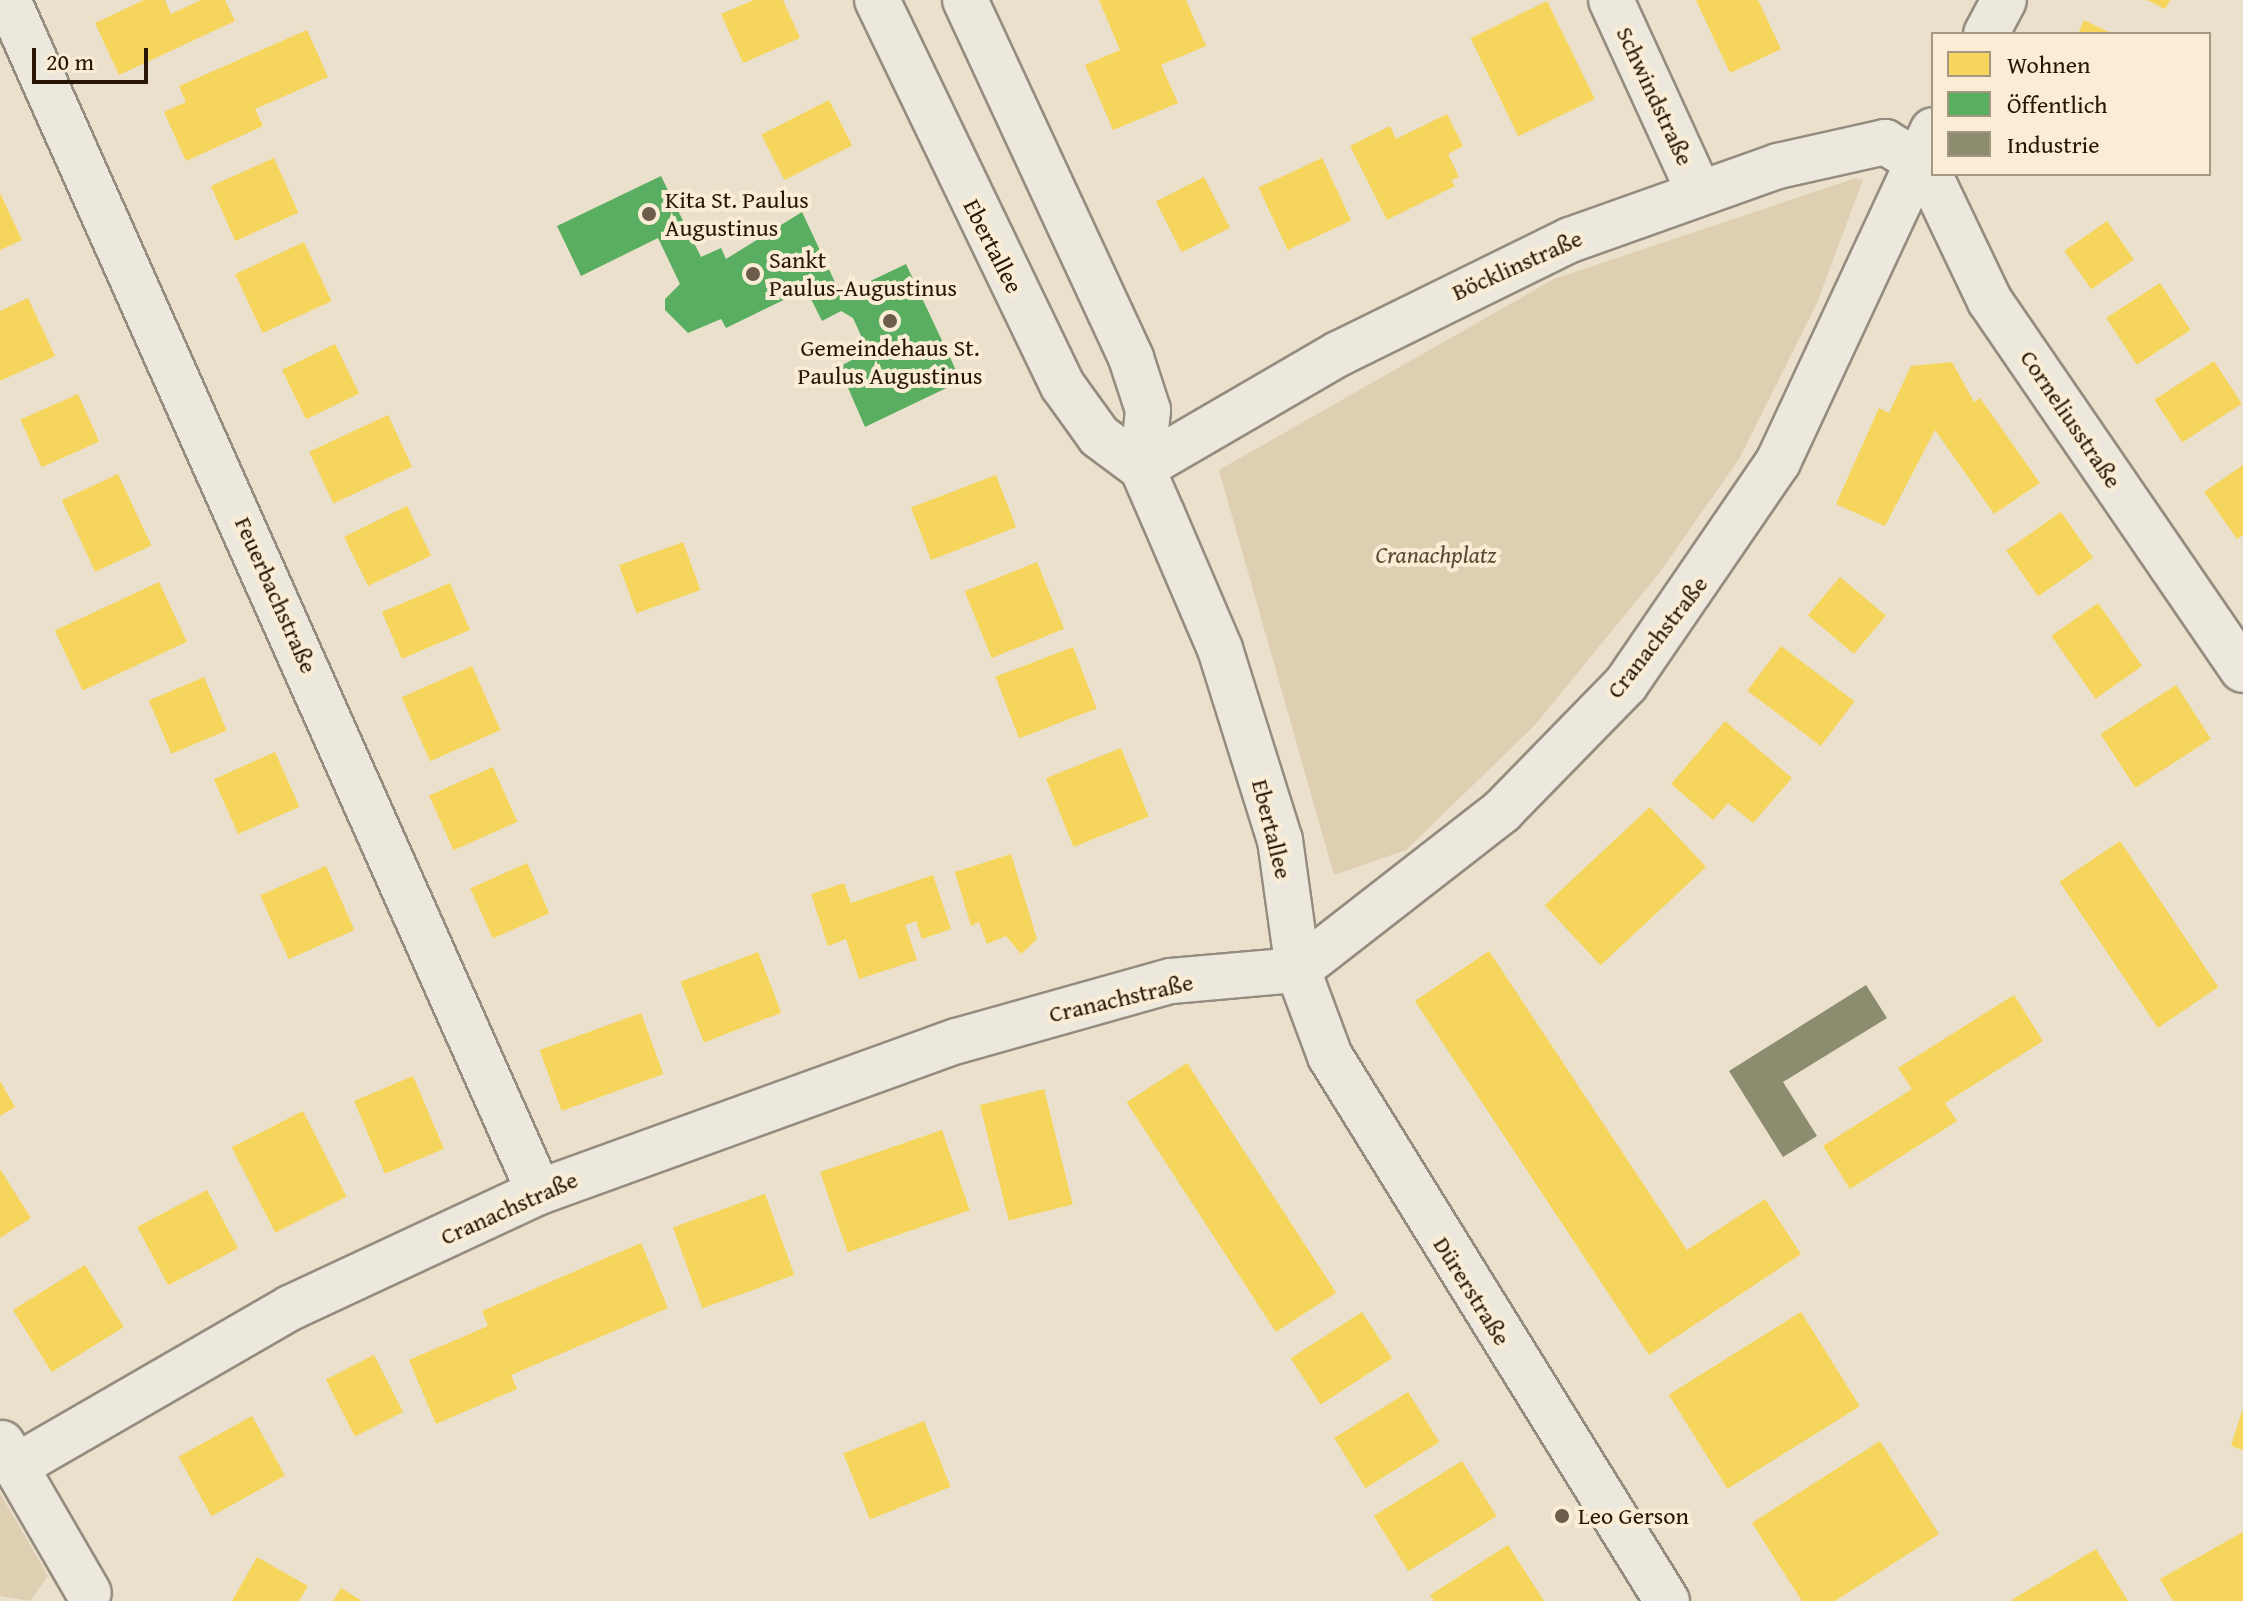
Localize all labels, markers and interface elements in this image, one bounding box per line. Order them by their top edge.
street label: Schwindstraße [1610,22,1700,170]
scale bar [36,32,152,82]
legend [1931,32,2211,176]
text: 20 m [46,44,94,79]
text: Wohnen [2007,47,2090,82]
text: Öffentlich [2007,87,2107,122]
text: Industrie [2007,127,2100,162]
place label: Kita St. Paulus Augustinus [665,186,809,242]
street label: Ebertallee [957,194,1029,298]
marker: Kita St. Paulus Augustinus [640,205,658,223]
street label: Böcklinstraße [1447,223,1587,307]
place label: Sankt Paulus-Augustinus [769,246,957,302]
marker: Sankt Paulus-Augustinus [744,265,762,283]
marker: Gemeindehaus St. Paulus Augustinus [881,312,899,330]
place label: Gemeindehaus St. Paulus Augustinus [798,334,982,390]
street label: Corneliusstraße [2014,345,2128,493]
street label: Feuerbachstraße [229,512,323,678]
park label: Cranachplatz [1376,541,1496,569]
street label: Cranachstraße [1600,570,1714,704]
street label: Ebertallee [1246,776,1298,882]
street label: Cranachstraße [1046,967,1196,1029]
street label: Cranachstraße [436,1165,582,1251]
street label: Dürerstraße [1427,1231,1517,1351]
place label: Leo Gerson [1578,1502,1689,1530]
marker: Leo Gerson [1553,1507,1571,1525]

